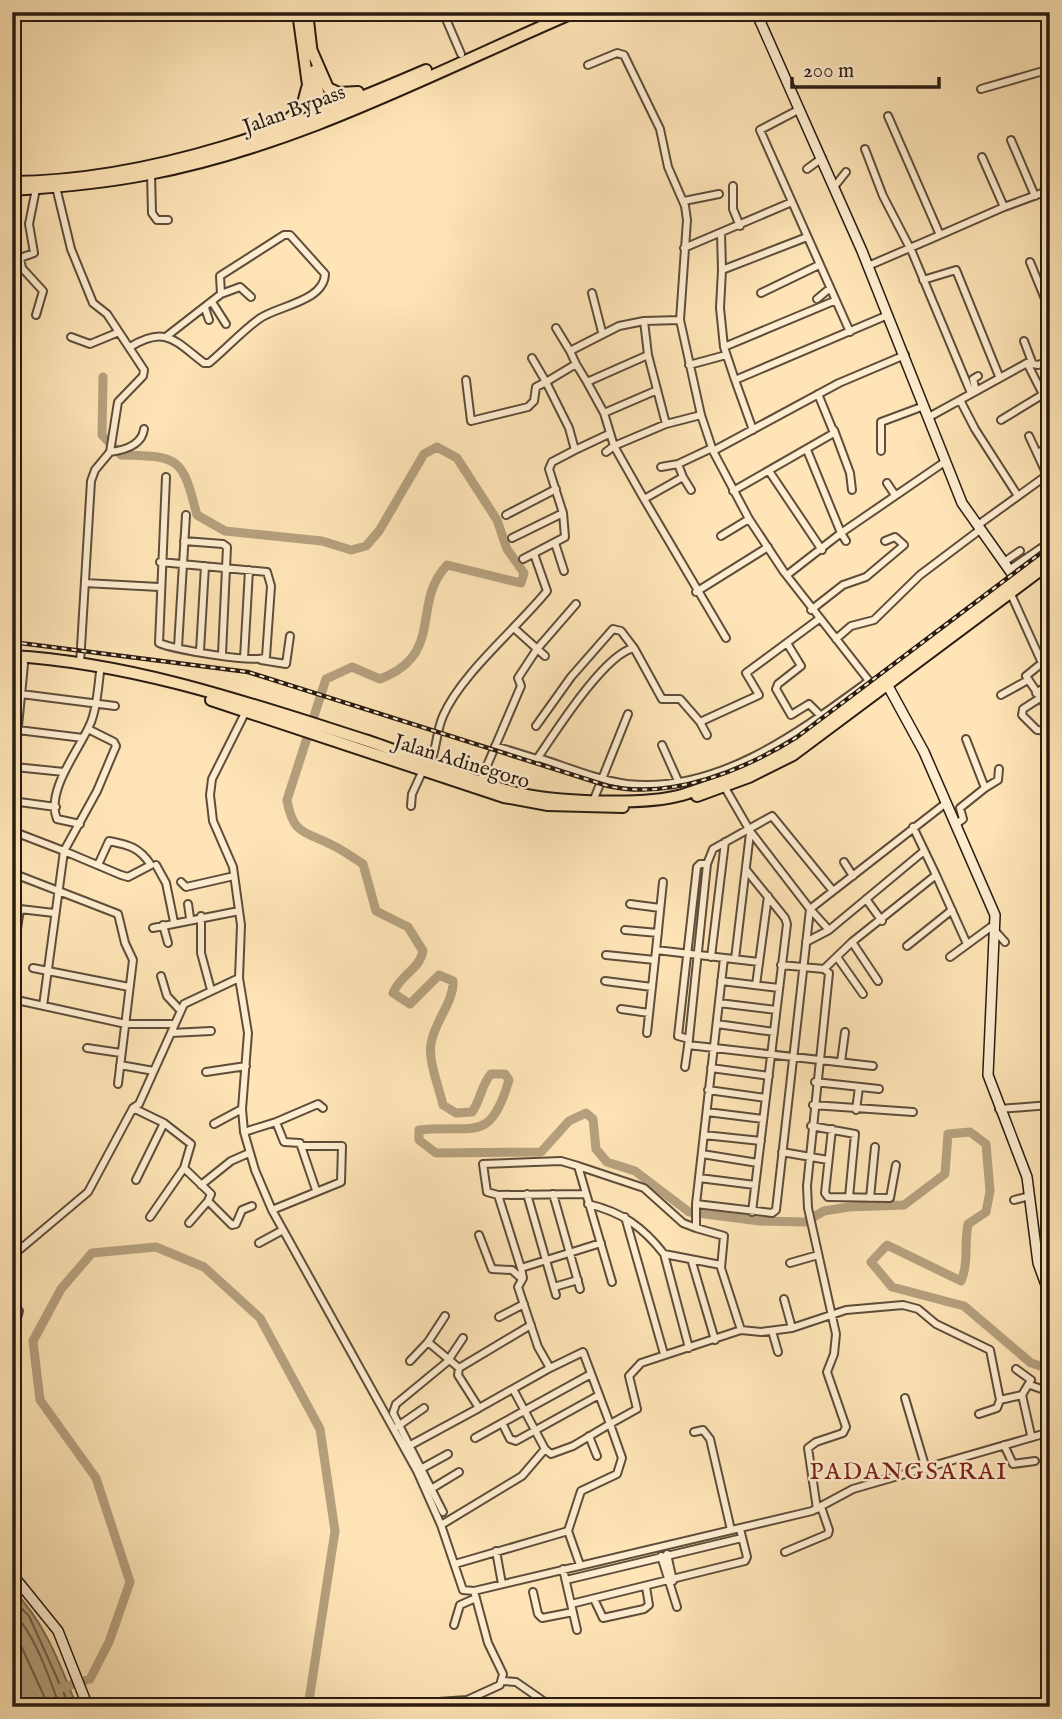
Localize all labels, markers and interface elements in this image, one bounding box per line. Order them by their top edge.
scale bar [792,46,940,90]
text: 200 m [803,58,854,85]
street label: Jalan Bypass [238,79,349,142]
street label: Jalan Adinegoro [388,728,533,796]
district label: PADANGSARAI [809,1457,1009,1488]

